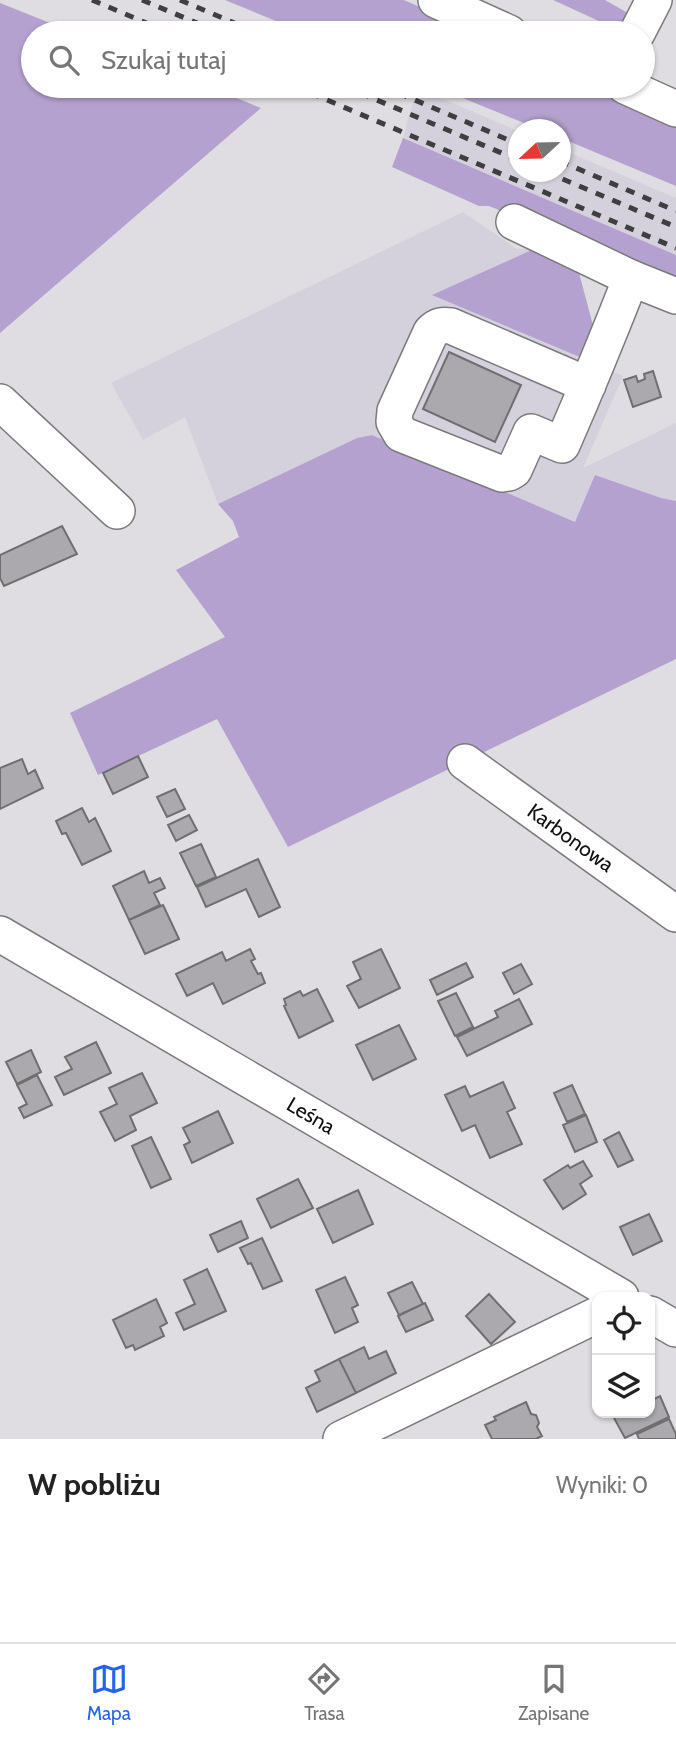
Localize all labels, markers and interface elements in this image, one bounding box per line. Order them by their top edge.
search box [21,21,655,98]
icon: search [45,41,83,79]
text: Szukaj tutaj [101,44,226,76]
north arrow [508,119,571,182]
street label: Karbonowa [523,798,619,877]
street label: Leśna [282,1091,340,1139]
map controls [592,1292,655,1418]
button: locate [592,1292,655,1355]
button: layers [592,1355,655,1418]
text: W pobliżu [28,1466,161,1503]
text: Wyniki: 0 [556,1471,648,1499]
tab: Mapa [87,1660,131,1725]
tab: Trasa [304,1660,345,1725]
tab: Zapisane [518,1660,589,1725]

